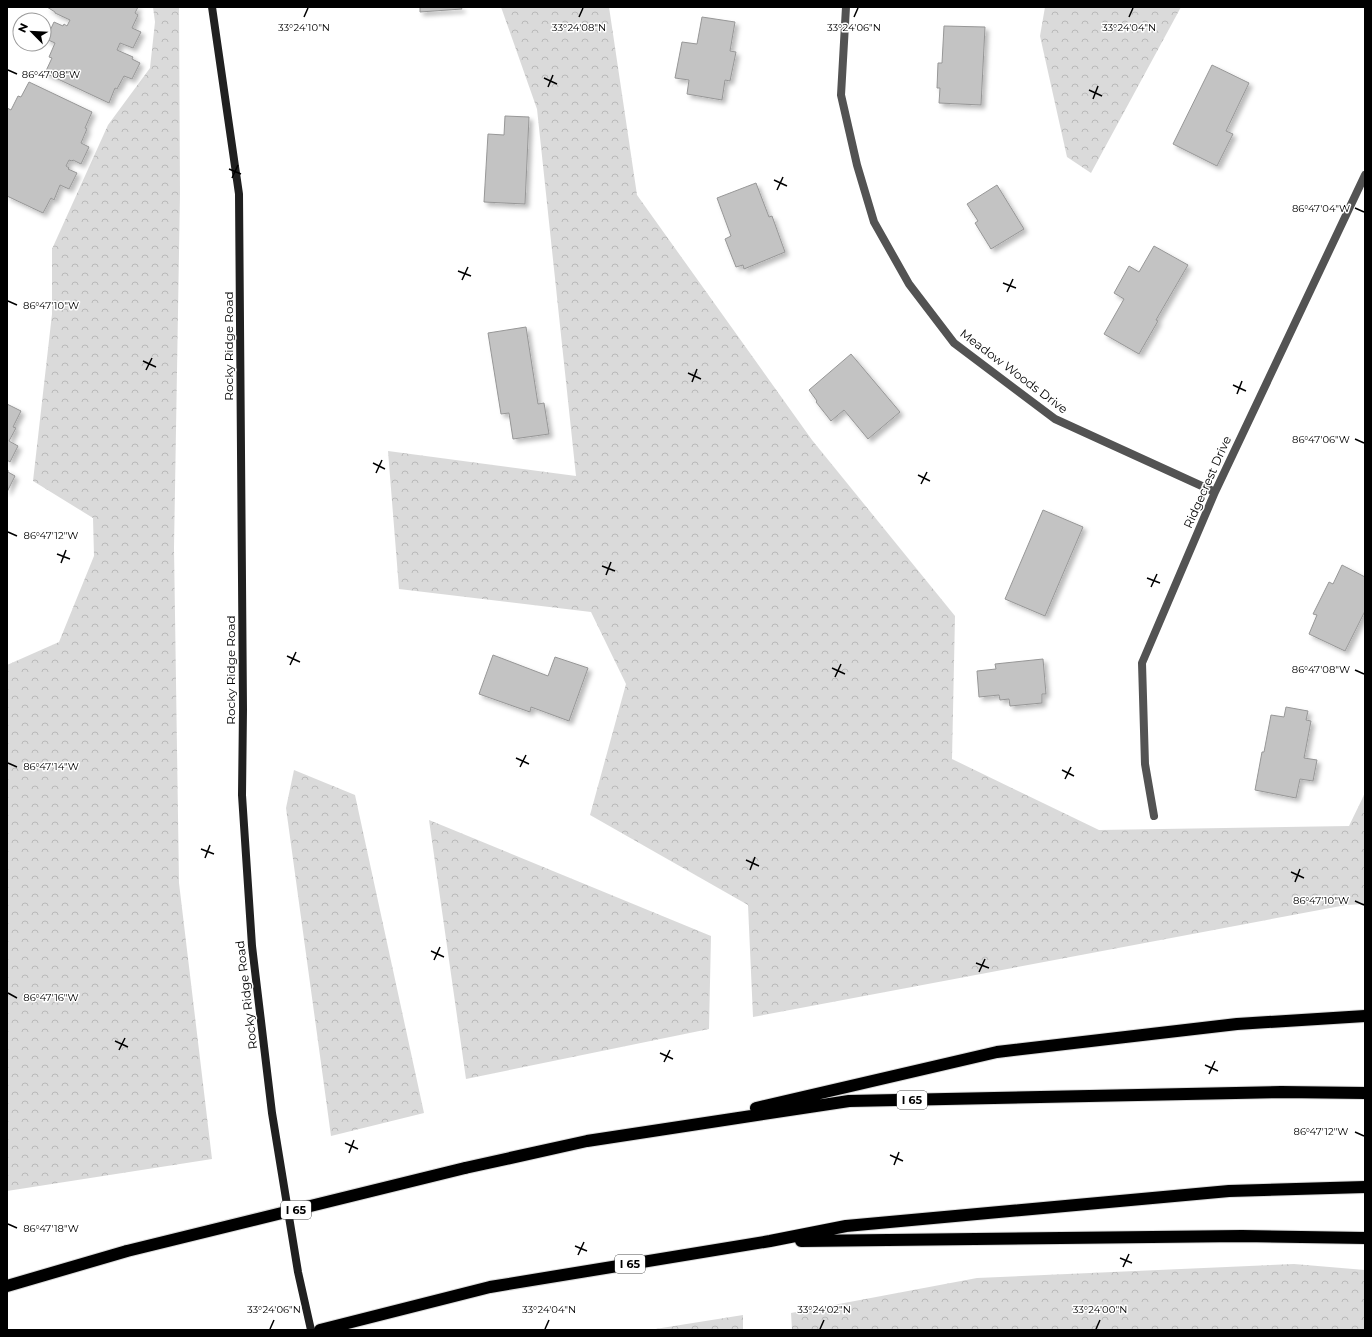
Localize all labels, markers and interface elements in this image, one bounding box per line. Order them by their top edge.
north arrow [12,12,52,52]
text: N [15,21,31,35]
text: 33°24'10"N [278,21,330,34]
text: 33°24'08"N [552,21,606,34]
text: 33°24'06"N [827,21,881,34]
text: 33°24'04"N [1102,21,1156,34]
text: 86°47'08"W [22,68,80,81]
text: 86°47'04"W [1292,202,1350,215]
street label: Rocky Ridge Road [221,291,236,401]
text: 86°47'10"W [23,299,79,312]
street label: Meadow Woods Drive [957,326,1071,416]
text: 86°47'06"W [1292,433,1350,446]
street label: Ridgecrest Drive [1180,434,1234,530]
text: 86°47'12"W [24,529,78,542]
street label: Rocky Ridge Road [223,615,238,725]
text: 86°47'08"W [1292,663,1350,676]
text: 86°47'14"W [23,760,79,773]
text: 86°47'10"W [1293,894,1349,907]
street label: Rocky Ridge Road [232,940,260,1050]
text: 86°47'16"W [23,991,79,1004]
road number: I 65 [897,1091,927,1109]
text: 86°47'12"W [1294,1125,1348,1138]
road number: I 65 [281,1201,311,1219]
text: 86°47'18"W [23,1222,79,1235]
road number: I 65 [615,1255,645,1273]
text: 33°24'06"N [247,1303,301,1316]
text: 33°24'04"N [522,1303,576,1316]
text: 33°24'02"N [797,1303,851,1316]
text: 33°24'00"N [1073,1303,1127,1316]

